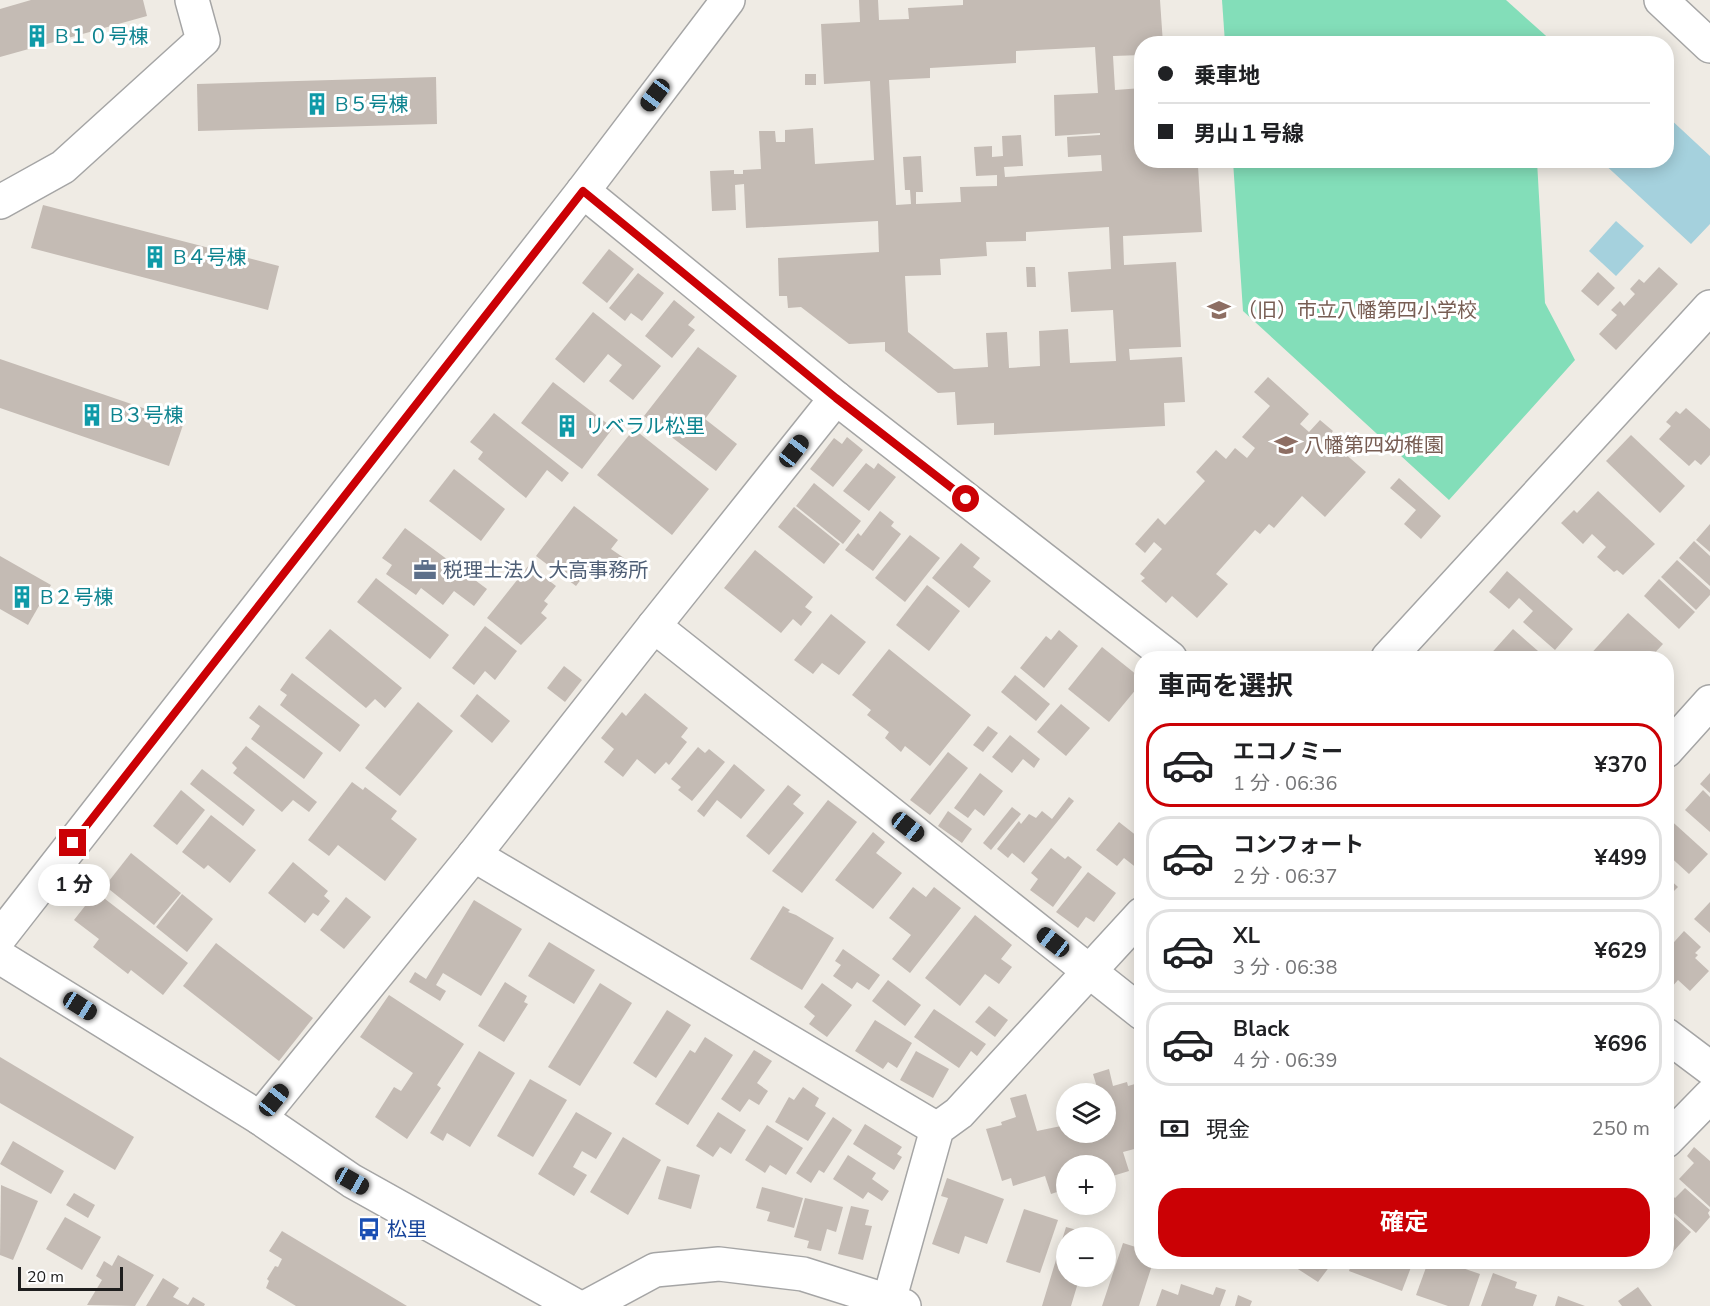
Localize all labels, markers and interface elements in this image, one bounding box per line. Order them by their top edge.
building icon: B１０号棟 [24,23,50,49]
place label: B１０号棟 [55,23,149,50]
text: 乗車地 [1194,61,1260,91]
car [637,75,673,115]
building icon: B５号棟 [304,91,330,117]
place label: B５号棟 [335,91,409,118]
text: 男山１号線 [1194,119,1304,149]
building icon: B４号棟 [142,244,168,270]
place label: B４号棟 [173,244,247,271]
school or university icon: （旧）市立八幡第四小学校 [1206,297,1232,323]
place label: （旧）市立八幡第四小学校 [1237,297,1477,324]
building icon: B３号棟 [79,402,105,428]
place label: B３号棟 [110,402,184,429]
building icon: リベラル松里 [554,413,580,439]
place label: リベラル松里 [585,413,705,440]
car [776,431,812,471]
school or university icon: 八幡第四幼稚園 [1273,432,1299,458]
place label: 八幡第四幼稚園 [1304,432,1444,459]
route start [952,485,979,512]
office icon: 税理士法人 大高事務所 [412,557,438,583]
place label: 税理士法人 大高事務所 [443,557,648,584]
building icon: B２号棟 [9,584,35,610]
place label: B２号棟 [40,584,114,611]
text: 車両を選択 [1158,668,1293,705]
text: エコノミー [1233,737,1343,767]
icon: car [1161,738,1215,792]
text: ¥370 [1594,750,1647,780]
text: 1 分 · 06:36 [1233,770,1338,797]
car [888,809,928,845]
route end [59,829,86,856]
text: コンフォート [1233,830,1364,860]
icon: car [1161,831,1215,885]
text: ¥499 [1594,843,1647,873]
text: 2 分 · 06:37 [1233,863,1338,890]
callout: 1 分 [37,864,109,906]
text: 1 分 [55,871,93,898]
text: XL [1233,921,1260,951]
car [1033,924,1073,960]
icon: car [1161,924,1215,978]
text: ¥629 [1594,936,1647,966]
text: 3 分 · 06:38 [1233,954,1338,981]
car [60,989,100,1023]
text: Black [1233,1014,1289,1044]
icon: car [1161,1017,1215,1071]
text: ¥696 [1594,1029,1647,1059]
text: 4 分 · 06:39 [1233,1047,1338,1074]
car [256,1080,292,1120]
map controls [1056,1083,1116,1287]
button: layers [1056,1083,1116,1143]
icon: cash [1158,1112,1191,1145]
text: 現金 [1206,1115,1250,1145]
text: 250 m [1592,1115,1650,1142]
button: + [1056,1155,1116,1215]
car [332,1164,372,1198]
button: 確定 [1158,1188,1650,1257]
bus stop icon: 松里 [356,1216,382,1242]
place label: 松里 [387,1216,427,1243]
button: − [1056,1227,1116,1287]
scale bar [18,1264,123,1292]
text: 20 m [27,1266,64,1288]

